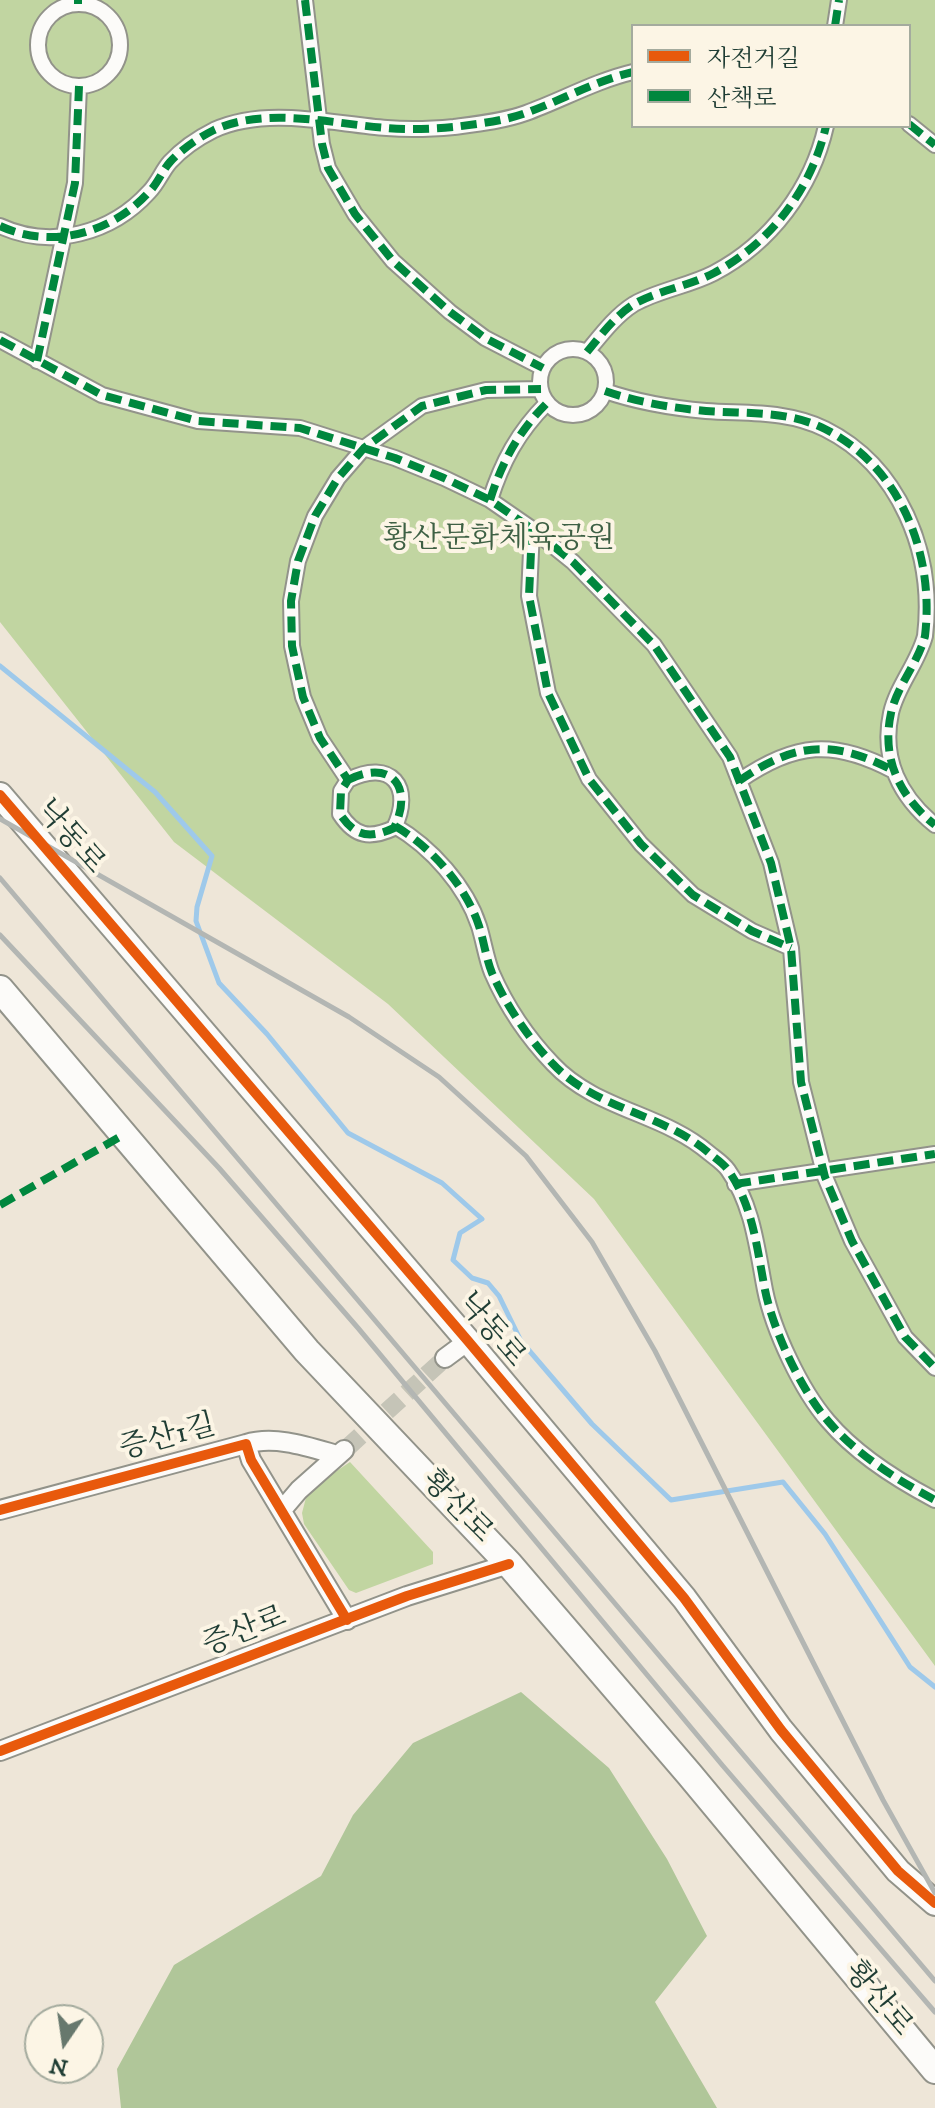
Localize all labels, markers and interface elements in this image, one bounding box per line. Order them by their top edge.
legend [631,24,911,128]
text: 자전거길 [707,44,800,74]
text: 산책로 [707,84,777,114]
park label: 황산문화체육공원 [383,523,615,559]
street label: 낙동로 [27,793,111,883]
street label: 낙동로 [448,1286,532,1376]
street label: 증산1길 [116,1409,220,1469]
street label: 황산로 [413,1464,499,1552]
street label: 증산로 [198,1601,292,1665]
street label: 황산로 [835,1955,919,2045]
north arrow [24,2004,104,2084]
text: N [47,2051,71,2081]

